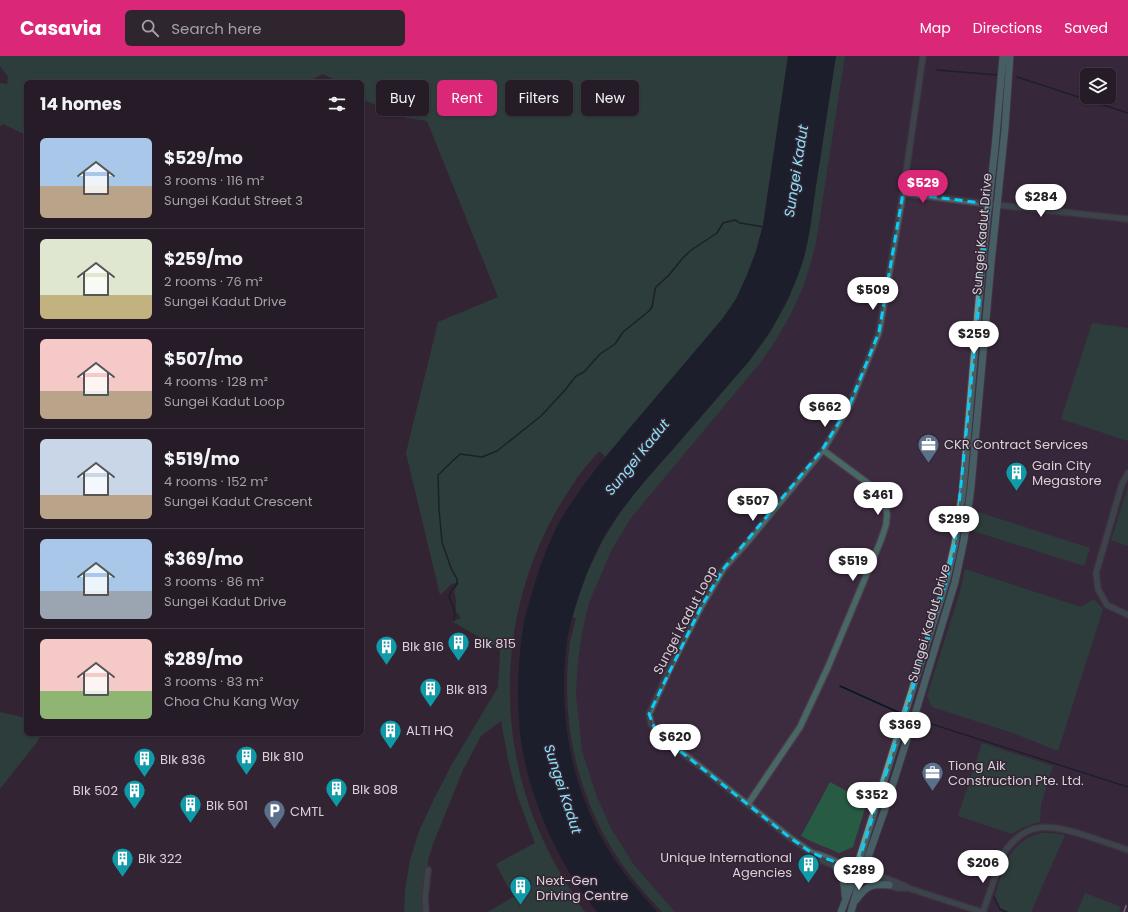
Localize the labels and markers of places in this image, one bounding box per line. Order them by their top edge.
pin: $529 [899,170,947,204]
pin: $284 [1017,184,1065,218]
pin: $509 [849,277,897,311]
pin: $259 [950,321,998,355]
pin: $662 [801,394,849,428]
office icon: CKR Contract Services [915,431,941,464]
place label: CKR Contract Services [944,435,1088,454]
place label: Gain City Megastore [1032,456,1102,490]
building icon: Gain City Megastore [1004,459,1030,492]
pin: $461 [854,482,902,516]
pin: $507 [729,488,777,522]
pin: $299 [930,506,978,540]
pin: $519 [829,548,877,582]
building icon: Blk 815 [446,630,472,663]
building icon: Blk 816 [373,633,399,666]
place label: Blk 815 [474,634,516,653]
place label: Blk 816 [402,637,444,656]
building icon: Blk 813 [418,676,444,709]
place label: Blk 813 [446,680,487,699]
pin: $369 [881,712,929,746]
building icon: ALTI HQ [378,717,404,750]
place label: ALTI HQ [406,721,453,740]
pin: $620 [651,724,699,758]
building icon: Blk 810 [234,743,260,776]
building icon: Blk 836 [132,746,158,779]
place label: Blk 810 [262,747,304,766]
place label: Blk 836 [160,750,205,769]
place label: Tiong Aik Construction Pte. Ltd. [948,756,1084,790]
office icon: Tiong Aik Construction Pte. Ltd. [920,759,946,792]
building icon: Blk 808 [324,776,350,809]
building icon: Blk 502 [121,777,147,810]
place label: Blk 808 [352,780,398,799]
place label: Blk 502 [73,781,118,800]
pin: $352 [848,782,896,816]
building icon: Blk 501 [177,792,203,825]
place label: Blk 501 [206,796,248,815]
parking icon: CMTL [261,798,287,831]
place label: CMTL [290,802,324,821]
building icon: Blk 322 [110,845,136,878]
place label: Unique International Agencies [660,848,792,882]
place label: Blk 322 [138,849,182,868]
pin: $206 [959,850,1007,884]
building icon: Unique International Agencies [795,851,821,884]
pin: $289 [835,857,883,891]
place label: Next-Gen Driving Centre [536,871,628,905]
building icon: Next-Gen Driving Centre [507,874,533,907]

